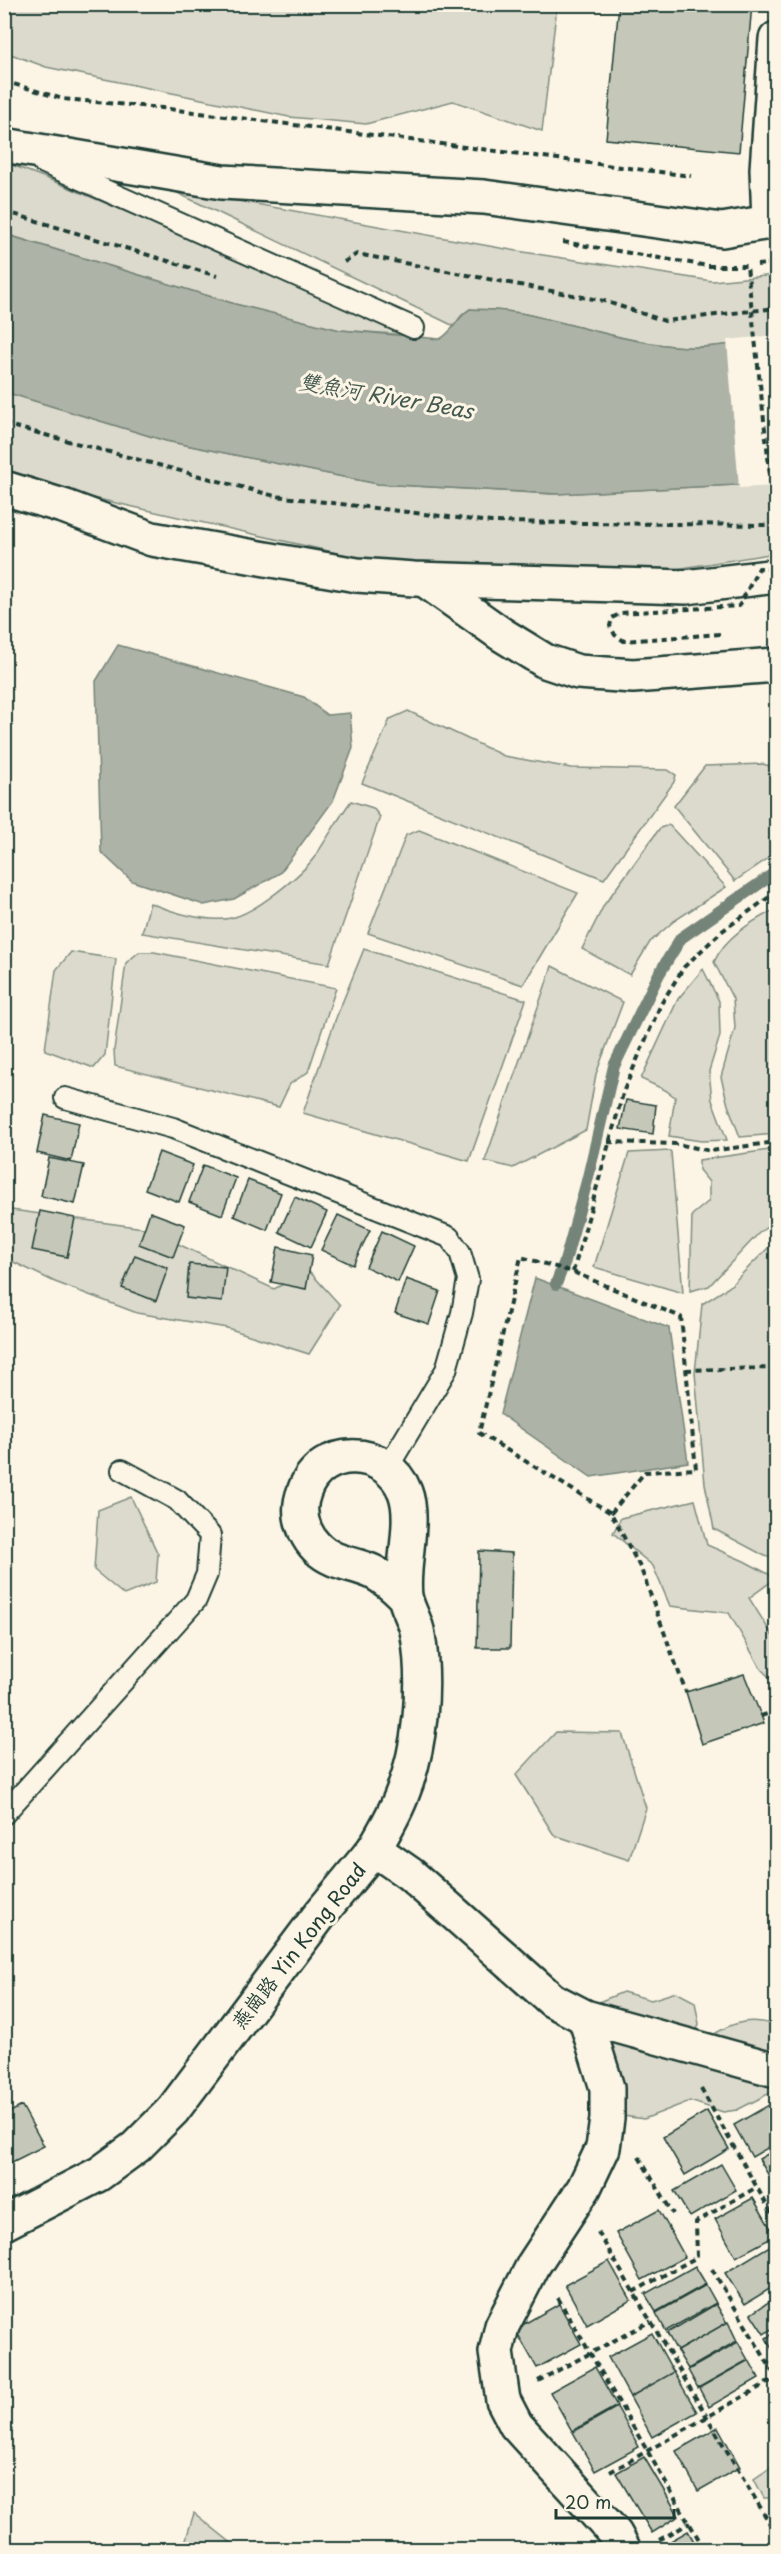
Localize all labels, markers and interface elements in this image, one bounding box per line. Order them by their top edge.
water label: 雙魚河 River Beas [297,364,478,426]
street label: 燕崗路 Yin Kong Road [224,1856,373,2035]
scale bar [556,2482,674,2520]
text: 20 m [565,2488,611,2515]

